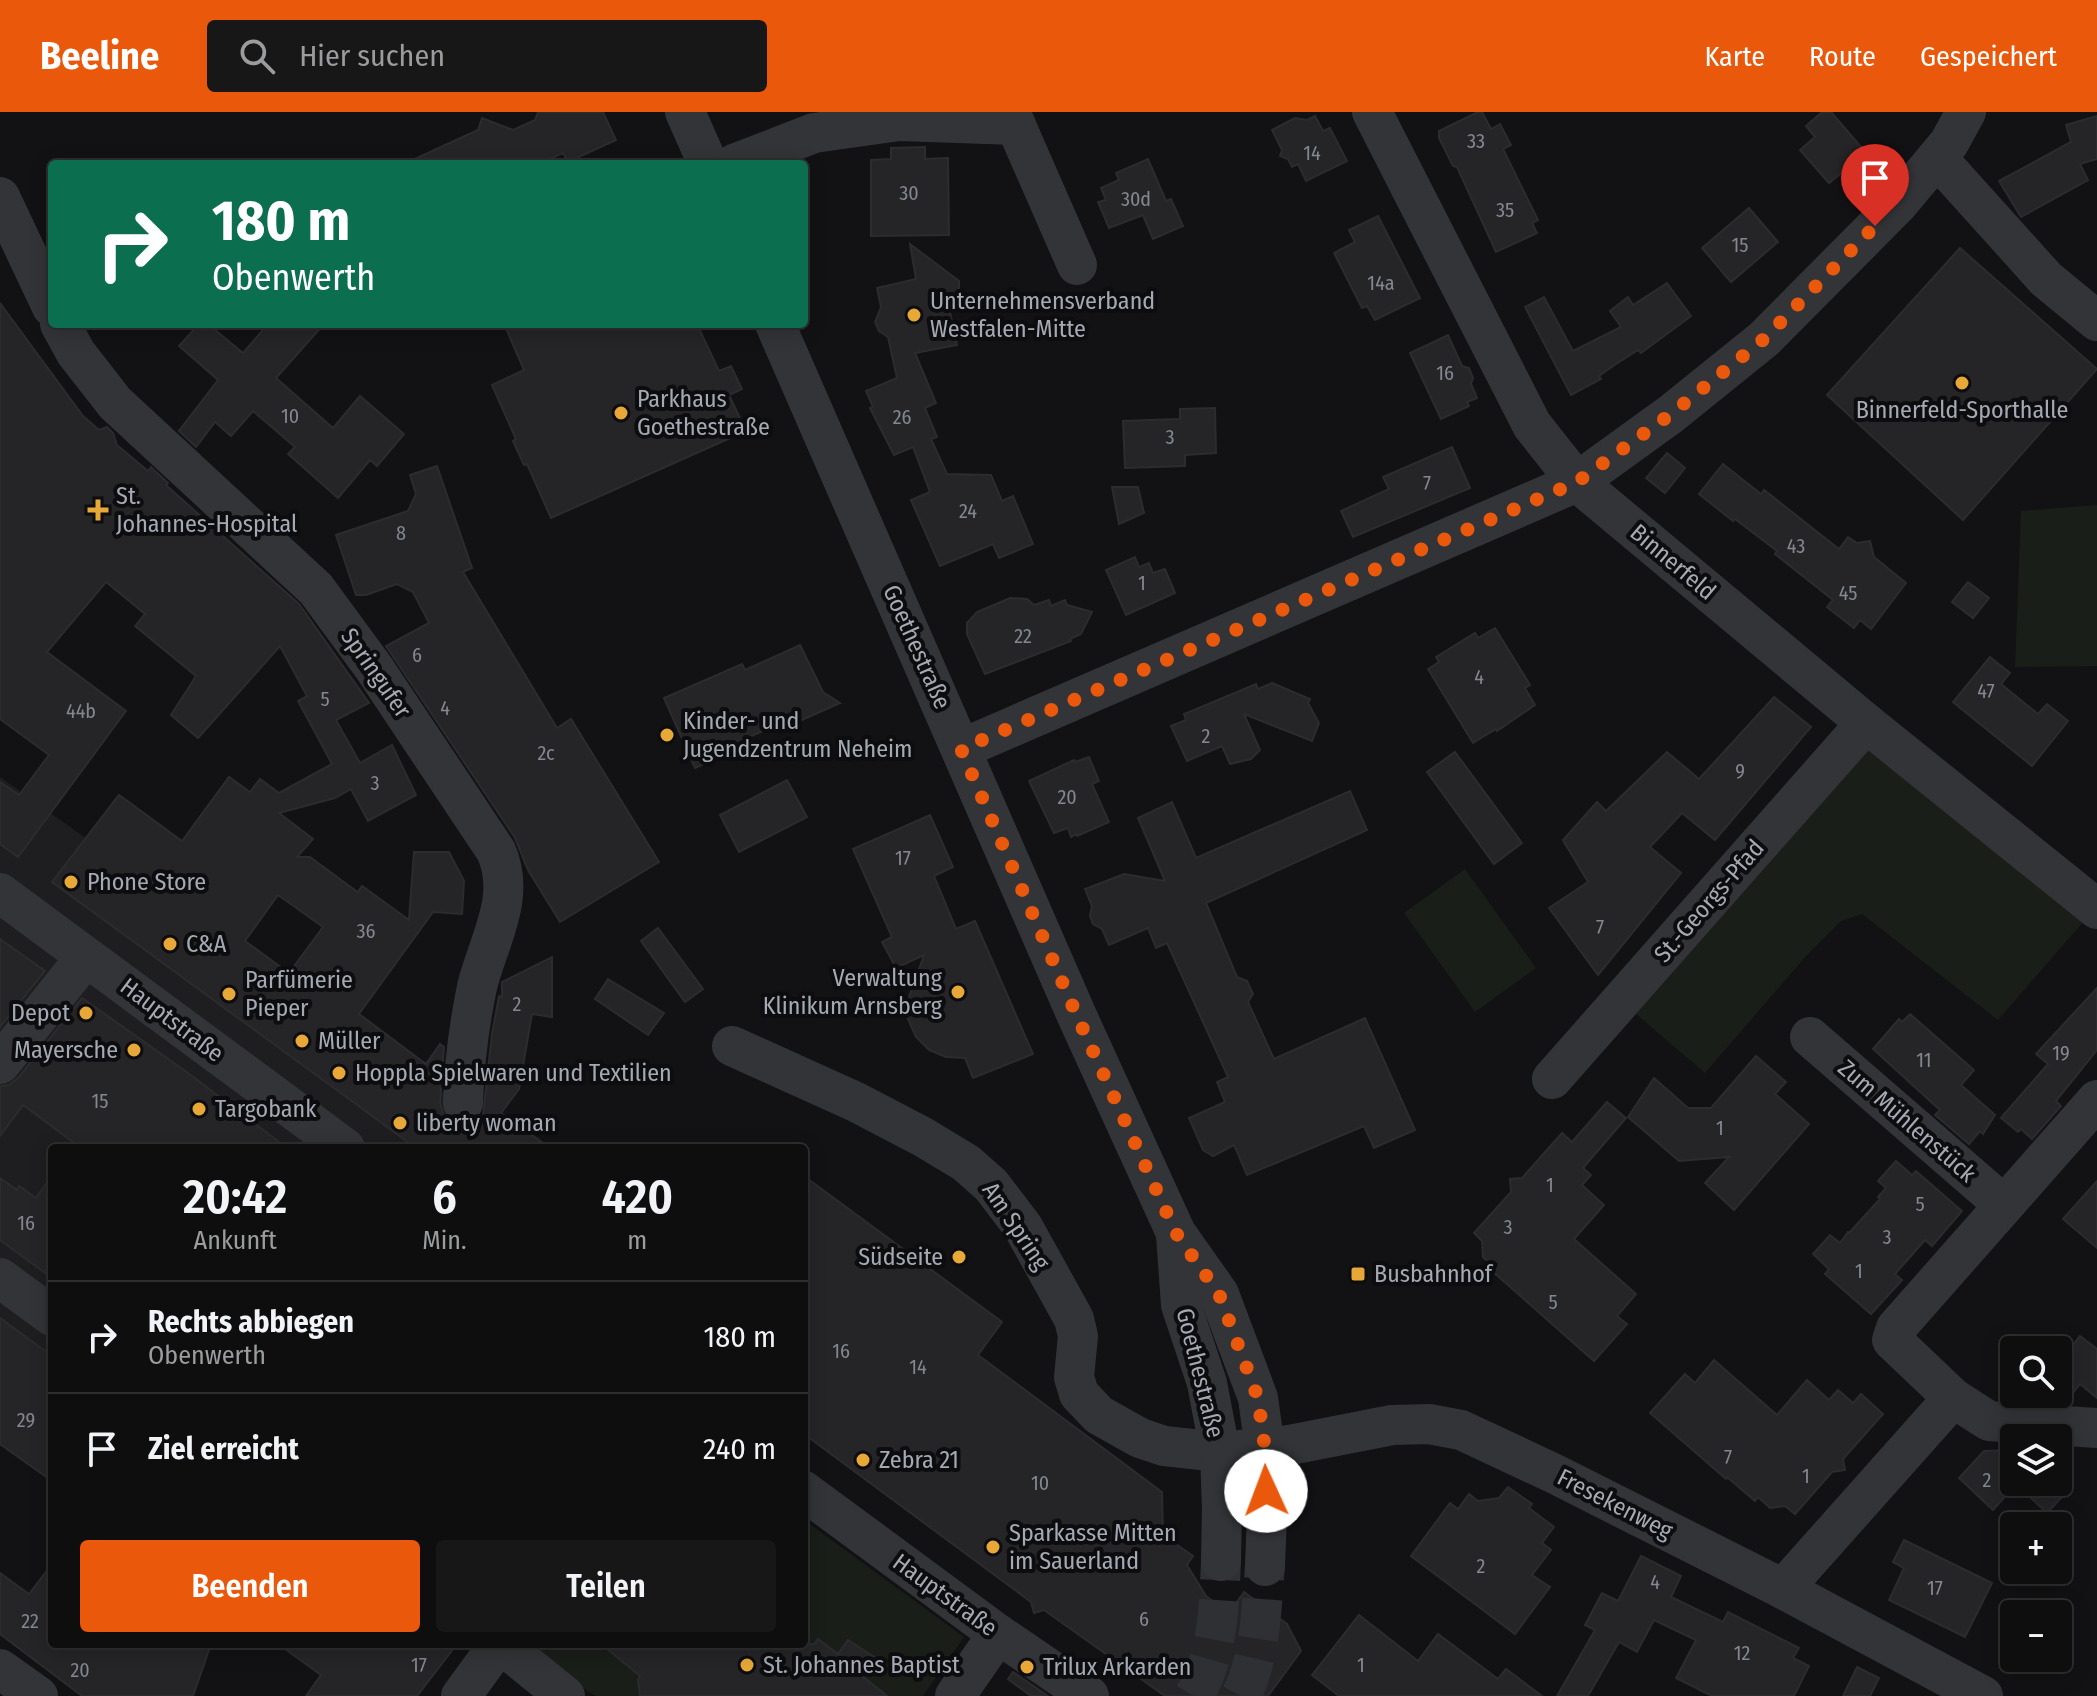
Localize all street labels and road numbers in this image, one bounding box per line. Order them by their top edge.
street label: Binnerfeld [1625,518,1721,606]
street label: Goethestraße [877,581,957,713]
street label: Springufer [335,623,417,724]
street label: St.-Georgs-Pfad [1648,834,1770,968]
street label: Hauptstraße [115,972,229,1068]
street label: Zum Mühlenstück [1833,1054,1982,1189]
street label: Am Spring [977,1177,1056,1276]
street label: Goethestraße [1170,1305,1230,1441]
street label: Fresekenweg [1553,1463,1678,1545]
street label: Hauptstraße [888,1548,1002,1642]

